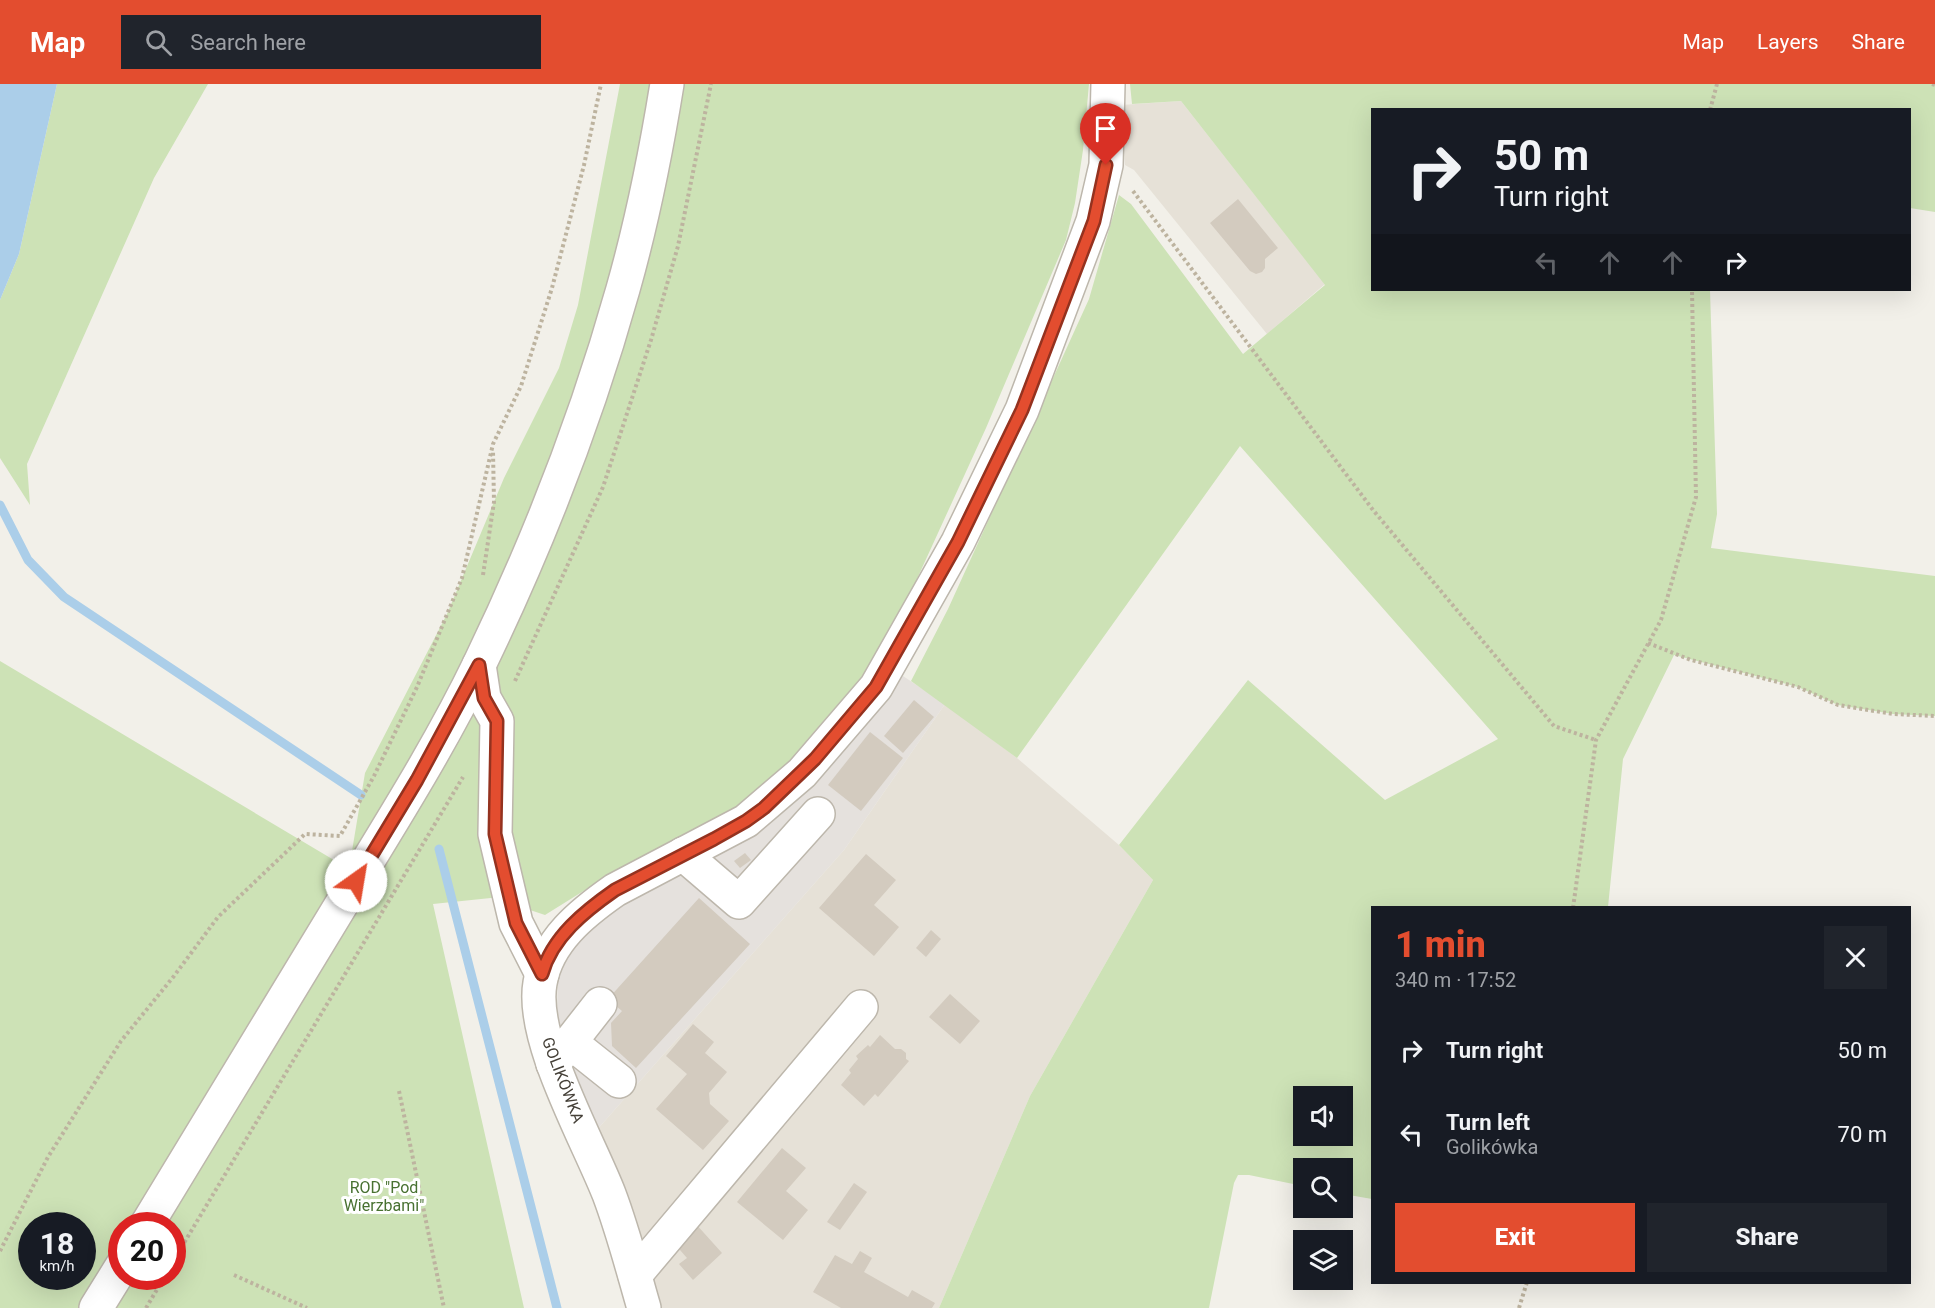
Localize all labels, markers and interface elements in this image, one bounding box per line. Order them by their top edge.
search box [121,15,541,69]
text: Map [30,26,85,59]
icon: search [142,26,175,59]
text: Search here [190,30,306,55]
text: Map [1682,30,1724,54]
text: Layers [1757,30,1818,54]
text: Share [1851,30,1905,54]
pin [1080,103,1131,165]
icon: arrive [1089,112,1122,145]
text: 50 m [1494,131,1589,180]
icon: right [1395,132,1473,210]
text: Turn right [1494,181,1609,213]
icon: left [1530,246,1563,279]
icon: ahead [1593,246,1626,279]
icon: ahead [1656,246,1689,279]
icon: right [1719,246,1752,279]
position arrow [324,849,388,913]
text: 1 min [1395,924,1486,966]
button: close [1824,926,1887,989]
text: 340 m · 17:52 [1395,968,1516,992]
street label: GOLIKÓWKA [538,1034,589,1126]
icon: right [1395,1034,1428,1067]
text: Turn right [1446,1038,1543,1063]
text: 50 m [1838,1038,1887,1063]
map controls [1293,1086,1353,1290]
button: sound [1293,1086,1353,1146]
text: Turn left [1446,1110,1530,1135]
icon: left [1395,1118,1428,1151]
text: 70 m [1838,1122,1887,1147]
text: Golikówka [1446,1135,1538,1159]
button: search [1293,1158,1353,1218]
park label: ROD "Pod Wierzbami" [344,1178,424,1215]
button: Exit [1395,1203,1635,1272]
button: Share [1647,1203,1887,1272]
speed limit sign: 20 [108,1212,186,1290]
text: 18 [40,1226,74,1261]
button: layers [1293,1230,1353,1290]
text: km/h [39,1257,75,1275]

